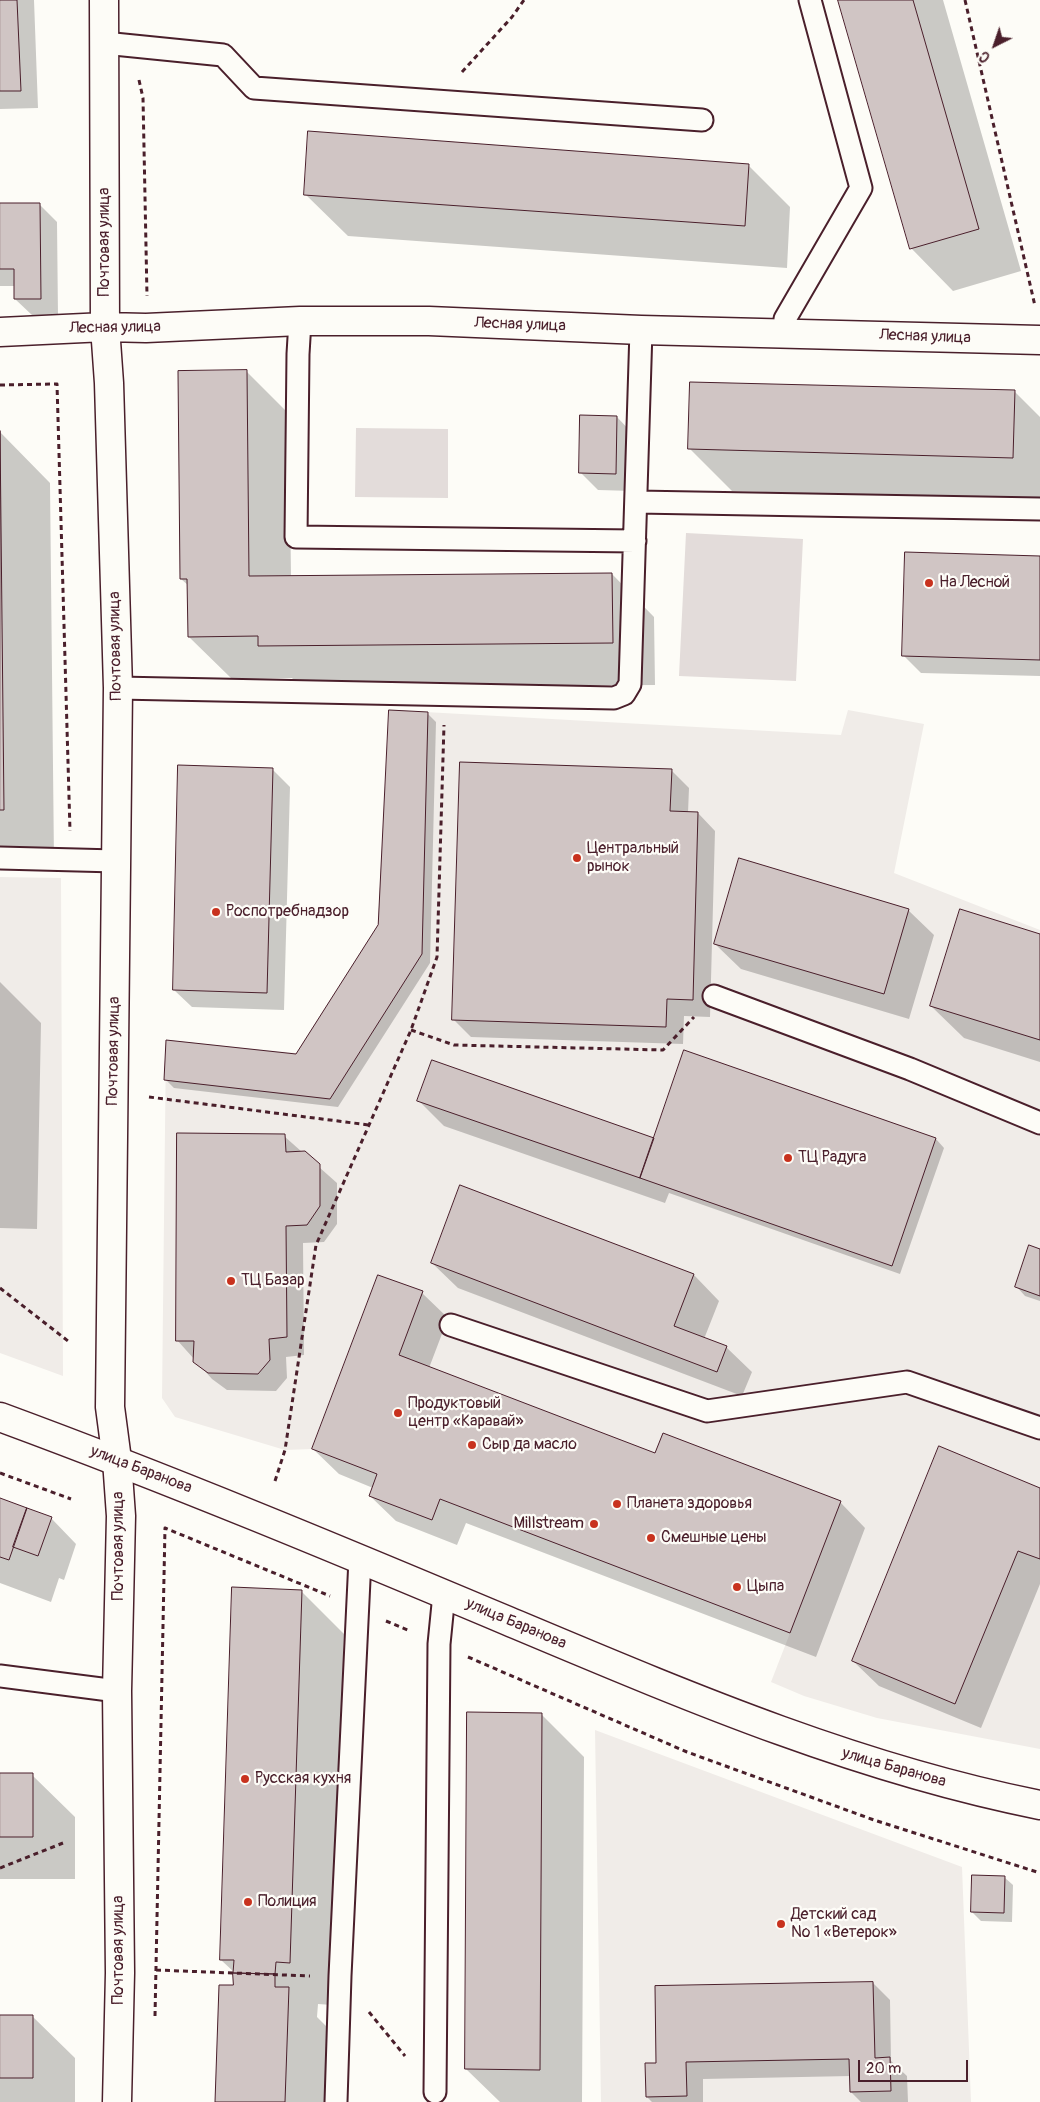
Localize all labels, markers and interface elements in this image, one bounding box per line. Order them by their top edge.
north arrow [970,20,1020,70]
text: С [976,47,994,66]
street label: Почтовая улица [95,187,115,297]
street label: Лесная улица [474,314,566,336]
street label: Лесная улица [69,318,161,338]
street label: Лесная улица [879,326,971,348]
place label: На Лесной [939,573,1010,593]
marker: На Лесной [923,577,935,589]
street label: Почтовая улица [105,591,127,701]
place label: Центральный рынок [587,839,679,877]
marker: Центральный рынок [571,852,583,864]
place label: Роспотребнадзор [226,902,349,922]
marker: Роспотребнадзор [210,906,222,918]
street label: Почтовая улица [103,996,125,1106]
place label: ТЦ Радуга [798,1148,866,1168]
marker: ТЦ Радуга [782,1152,794,1164]
place label: ТЦ Базар [241,1271,304,1291]
marker: ТЦ Базар [225,1275,237,1287]
place label: Продуктовый центр «Каравай» [408,1394,524,1432]
marker: Продуктовый центр «Каравай» [392,1407,404,1419]
place label: Сыр да масло [482,1435,577,1455]
marker: Сыр да масло [466,1439,478,1451]
street label: улица Баранова [88,1442,194,1498]
street label: Почтовая улица [109,1491,129,1601]
place label: Планета здоровья [627,1494,752,1514]
marker: Планета здоровья [611,1498,623,1510]
place label: Millstream [513,1514,584,1534]
marker: Millstream [588,1518,600,1530]
place label: Смешные цены [661,1528,766,1548]
marker: Смешные цены [645,1532,657,1544]
place label: Цыпа [747,1577,784,1597]
marker: Цыпа [731,1581,743,1593]
street label: улица Баранова [463,1594,569,1654]
street label: улица Баранова [840,1744,948,1792]
place label: Русская кухня [255,1769,351,1789]
marker: Русская кухня [239,1773,251,1785]
place label: Полиция [258,1892,316,1912]
street label: Почтовая улица [109,1895,129,2005]
marker: Полиция [242,1896,254,1908]
place label: Детский сад № 1 «Ветерок» [791,1905,897,1943]
marker: Детский сад № 1 «Ветерок» [775,1918,787,1930]
scale bar [860,2050,970,2082]
text: 20 m [866,2059,901,2078]

